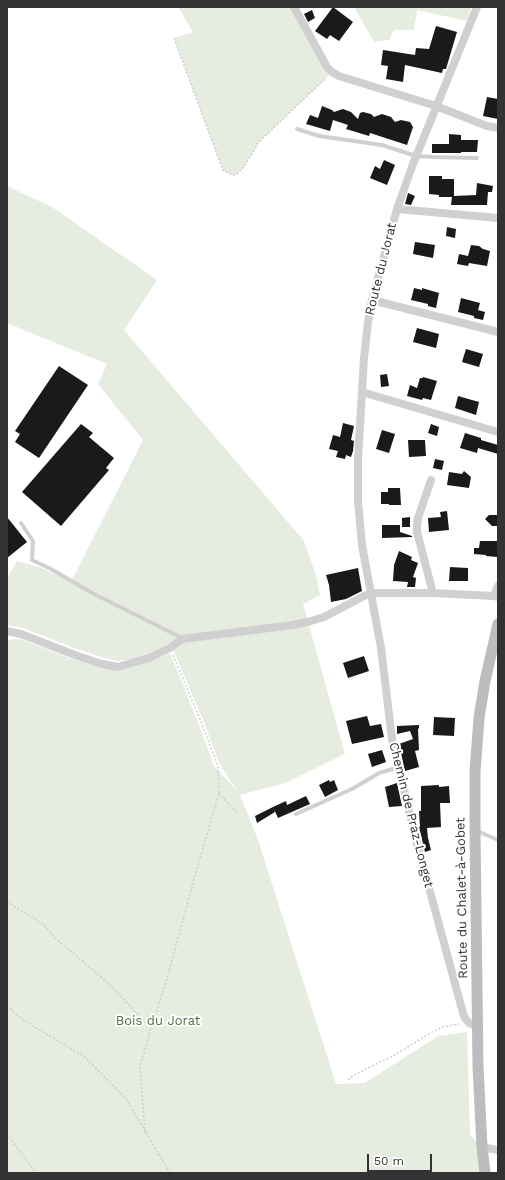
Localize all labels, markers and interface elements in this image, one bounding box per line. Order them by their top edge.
street label: Route du Jorat [362,221,400,317]
street label: Chemin de Praz-Longet [385,741,437,889]
street label: Route du Chalet-à-Gobet [453,817,471,979]
park label: Bois du Jorat [116,1013,200,1029]
scale bar [369,1146,434,1172]
text: 50 m [374,1154,404,1168]

